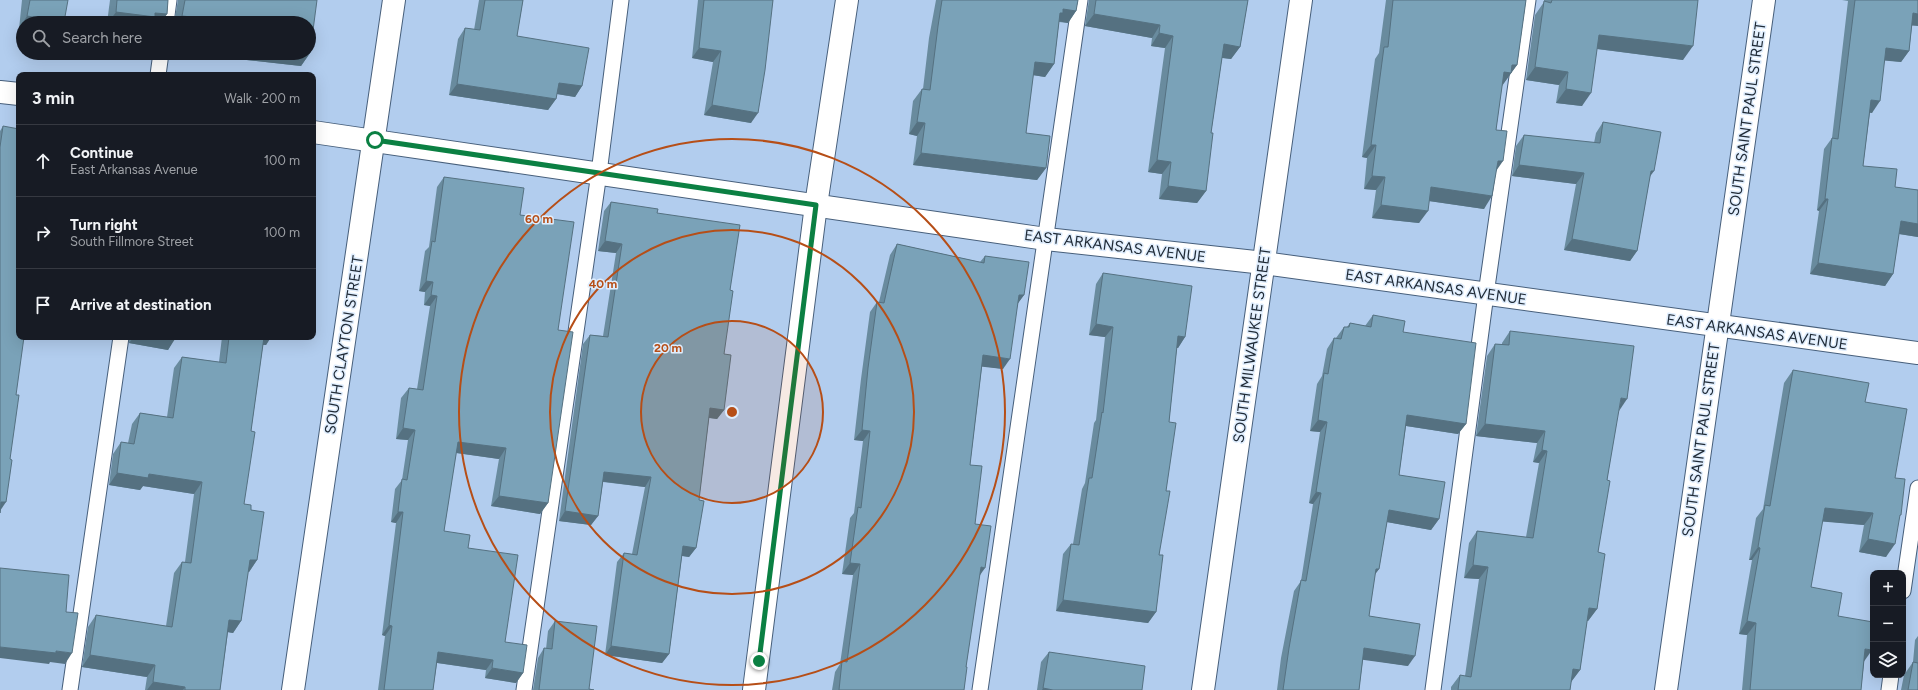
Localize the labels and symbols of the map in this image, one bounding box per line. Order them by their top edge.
street label: SOUTH SAINT PAUL STREET [1724,20,1770,217]
route start [366,131,384,149]
text: 60 m [525,212,553,226]
street label: EAST ARKANSAS AVENUE [1023,226,1207,266]
street label: SOUTH MILWAUKEE STREET [1229,245,1275,444]
street label: SOUTH CLAYTON STREET [321,254,367,436]
street label: EAST ARKANSAS AVENUE [1344,265,1528,309]
text: 40 m [589,277,617,291]
street label: EAST ARKANSAS AVENUE [1665,310,1849,354]
text: 20 m [654,341,682,355]
street label: SOUTH SAINT PAUL STREET [1678,341,1724,538]
centre of rings [725,405,739,419]
route end [750,652,768,670]

